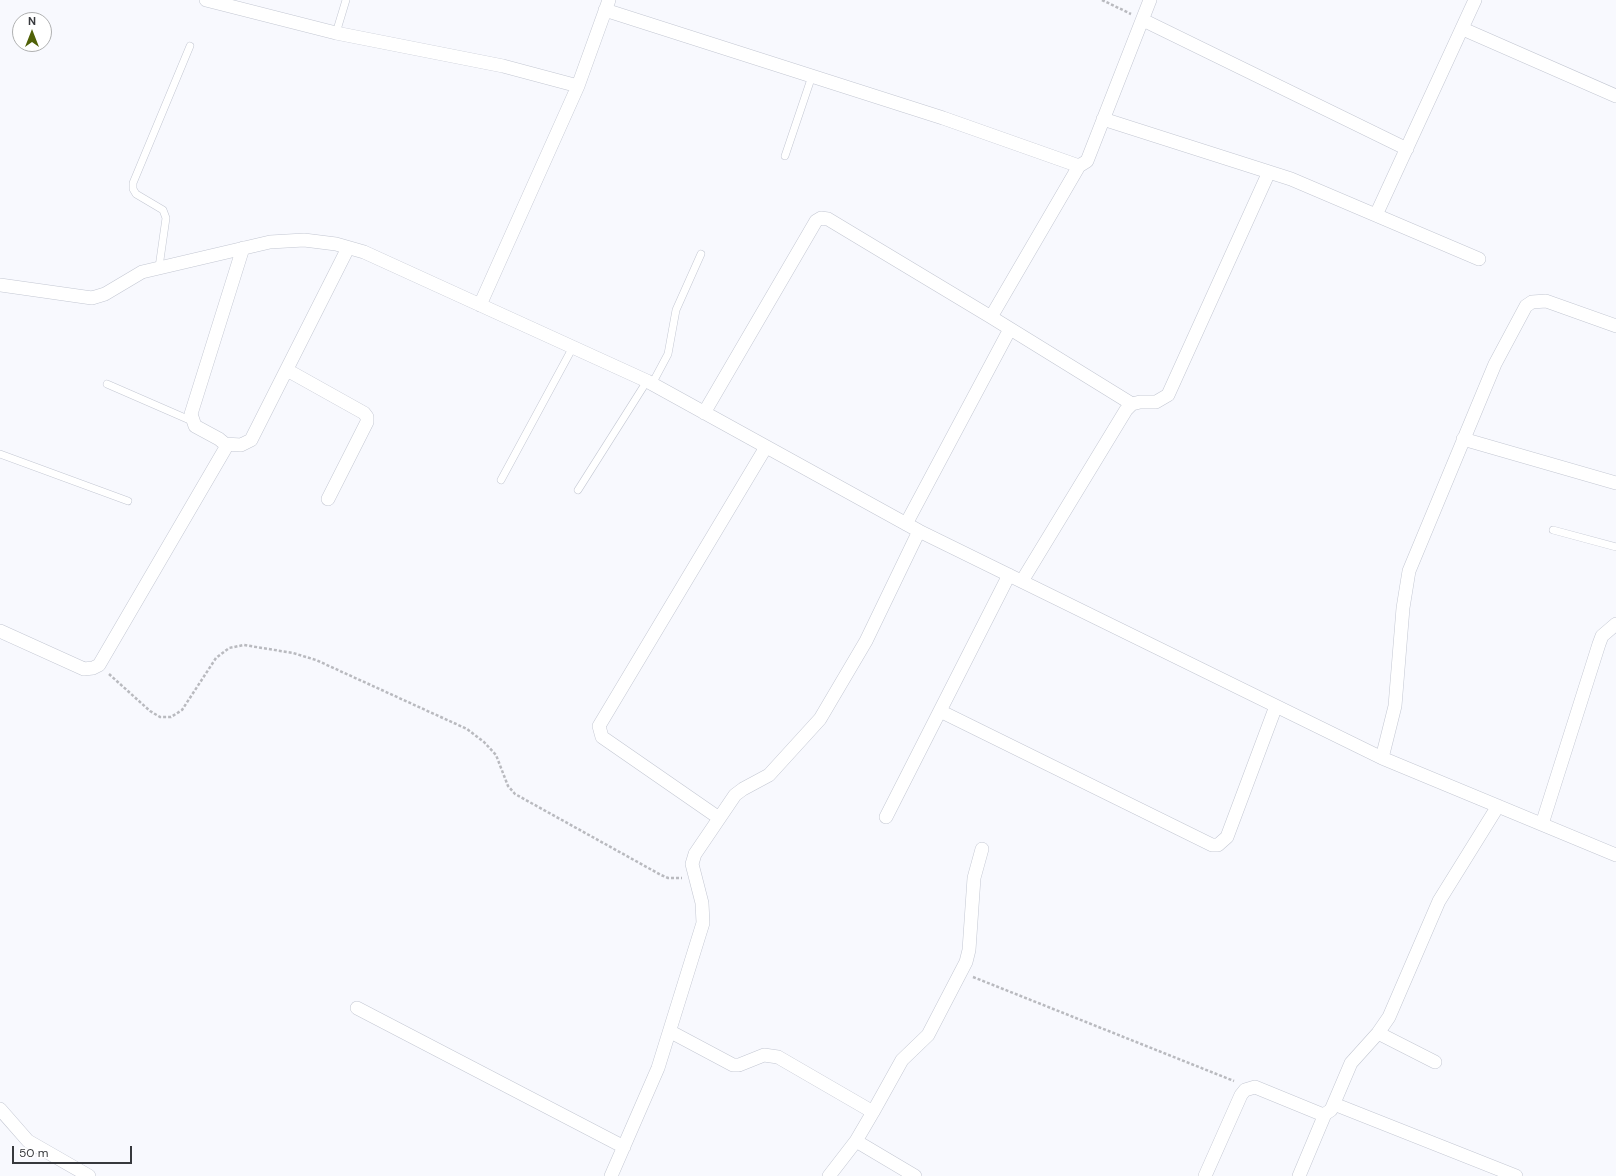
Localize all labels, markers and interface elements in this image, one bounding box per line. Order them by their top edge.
north arrow [12,12,52,52]
text: N [28,14,36,28]
scale bar [14,1138,134,1164]
text: 50 m [19,1145,48,1161]

